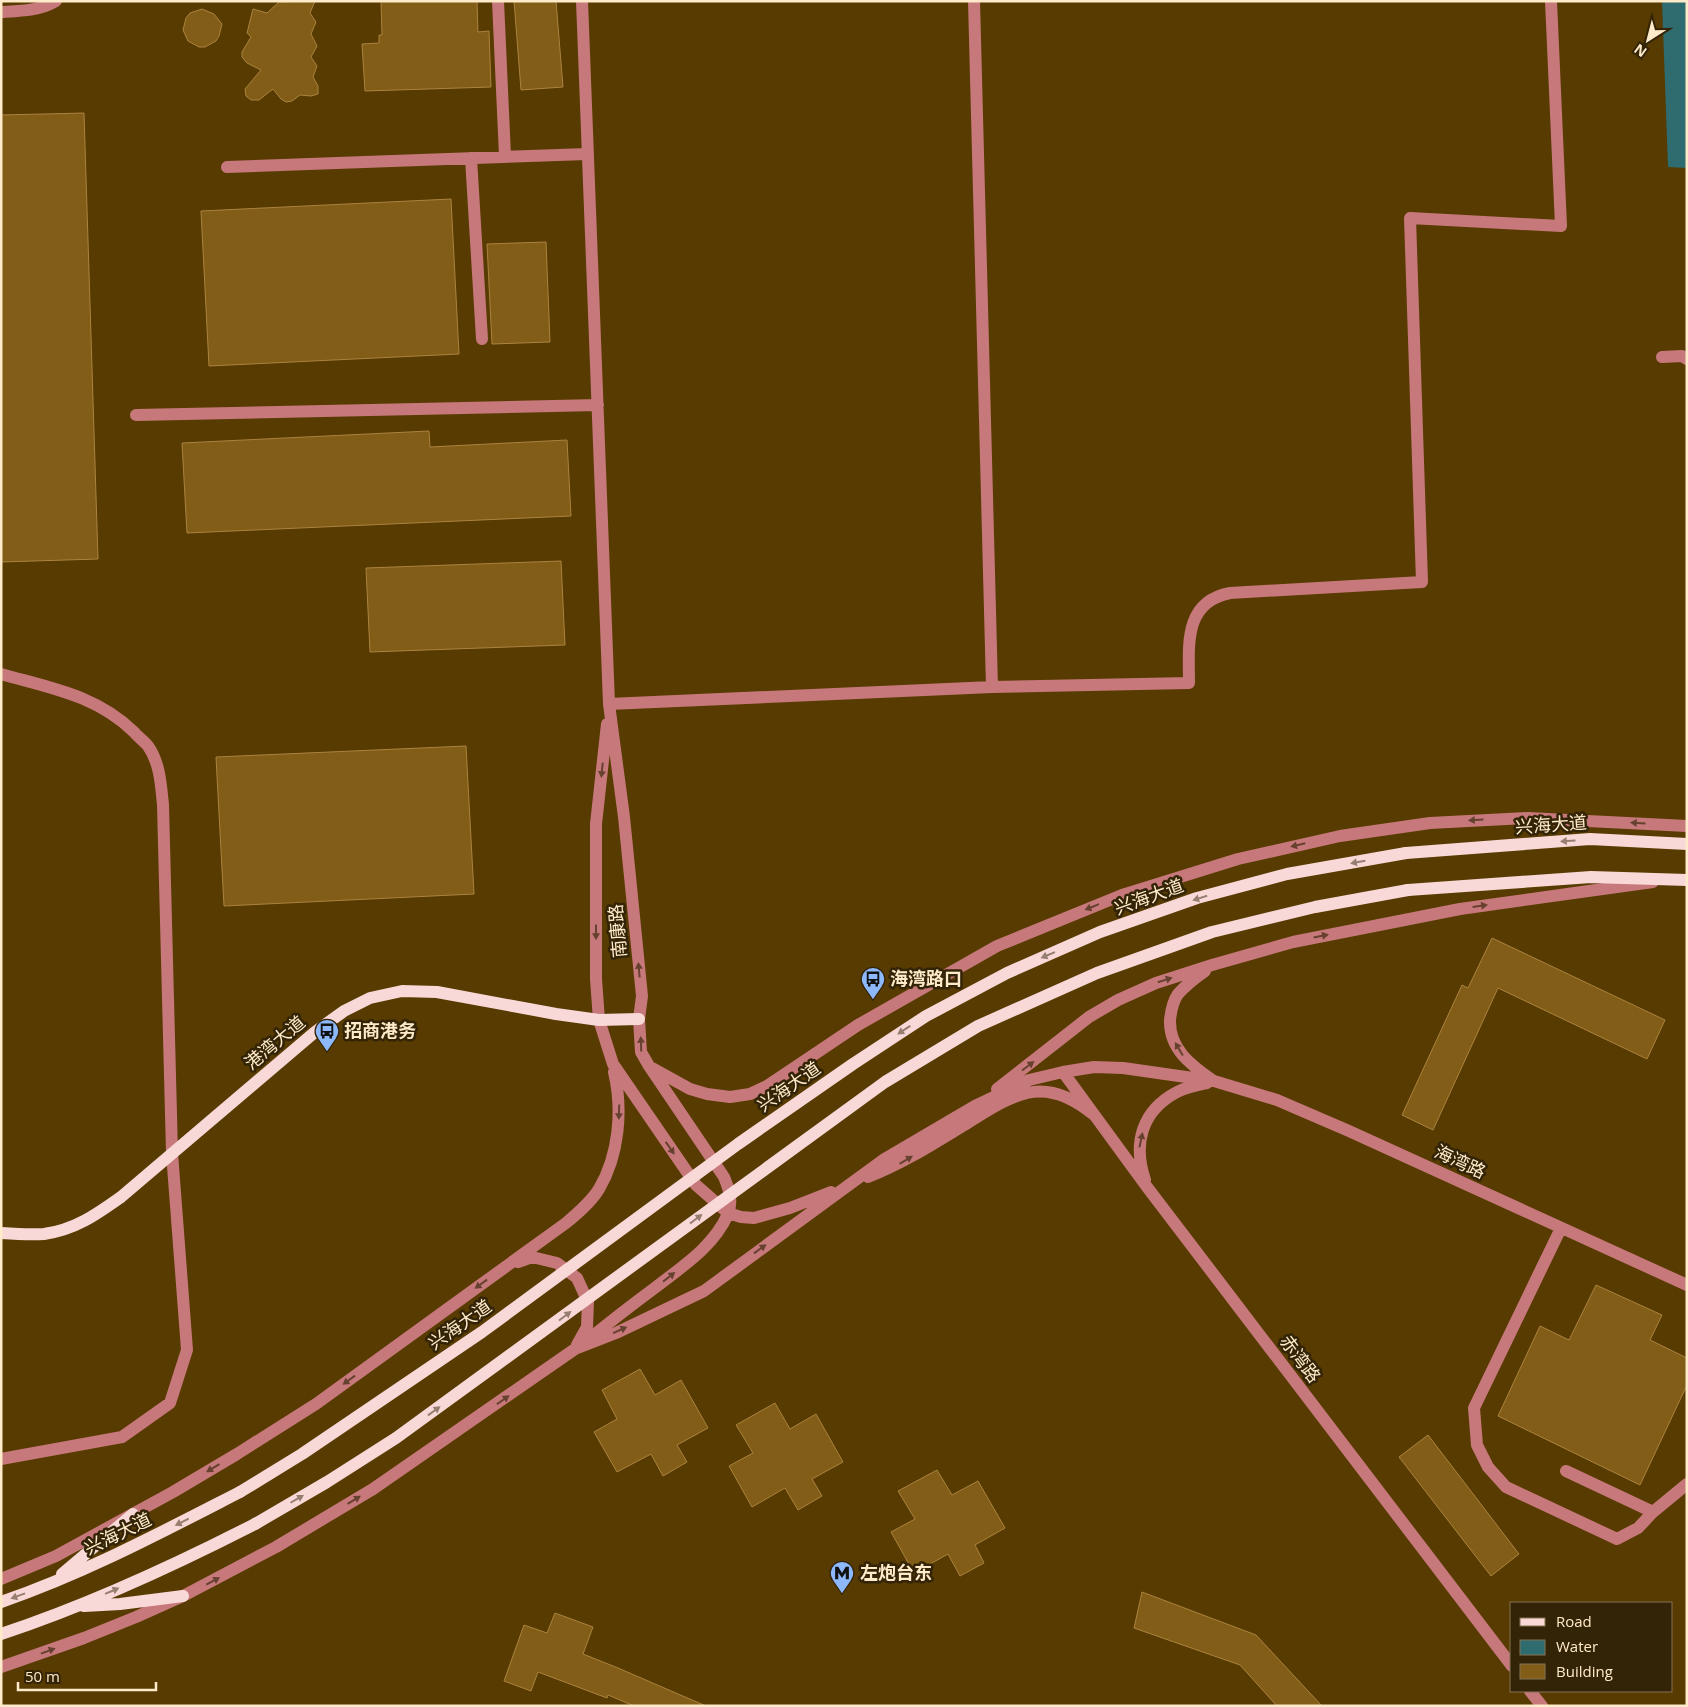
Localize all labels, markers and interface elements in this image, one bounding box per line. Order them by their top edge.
north arrow [1623,15,1673,65]
text: N [1630,40,1650,62]
one-way arrow [598,762,606,778]
street label: 兴海大道 [1514,810,1588,838]
one-way arrow [1468,817,1484,825]
one-way arrow [1630,818,1646,826]
one-way arrow [1560,837,1576,845]
one-way arrow [1290,841,1305,849]
one-way arrow [1350,858,1366,866]
street label: 兴海大道 [1111,872,1187,920]
one-way arrow [1192,894,1207,902]
one-way arrow [1473,902,1489,910]
street label: 南康路 [603,903,631,959]
one-way arrow [1085,904,1099,912]
one-way arrow [592,924,600,940]
one-way arrow [1313,932,1329,940]
one-way arrow [1041,952,1055,960]
one-way arrow [635,962,643,978]
bus stop icon: 海湾路口 [860,966,886,1000]
place label: 海湾路口 [890,966,962,990]
one-way arrow [1157,976,1172,984]
street label: 港湾大道 [239,1010,310,1075]
bus stop icon: 招商港务 [314,1018,340,1052]
place label: 招商港务 [344,1018,416,1042]
one-way arrow [897,1025,911,1035]
one-way arrow [637,1035,645,1051]
one-way arrow [1174,1043,1183,1056]
street label: 兴海大道 [752,1056,825,1117]
one-way arrow [1021,1060,1034,1071]
one-way arrow [614,1105,622,1121]
one-way arrow [1137,1131,1145,1147]
street label: 海湾路 [1431,1139,1490,1183]
one-way arrow [665,1141,675,1154]
one-way arrow [899,1156,912,1165]
one-way arrow [689,1214,703,1224]
one-way arrow [753,1244,766,1255]
one-way arrow [662,1271,675,1282]
one-way arrow [474,1279,487,1289]
street label: 兴海大道 [423,1294,496,1355]
one-way arrow [558,1310,571,1321]
one-way arrow [613,1326,627,1334]
street label: 赤湾路 [1275,1330,1327,1387]
one-way arrow [342,1375,356,1385]
one-way arrow [496,1395,510,1405]
one-way arrow [427,1406,441,1416]
one-way arrow [207,1464,220,1473]
one-way arrow [291,1495,304,1504]
one-way arrow [348,1496,361,1505]
street label: 兴海大道 [80,1507,155,1560]
one-way arrow [174,1518,189,1526]
metro station icon: 左炮台东 [829,1560,855,1594]
place label: 左炮台东 [860,1560,932,1584]
one-way arrow [206,1576,219,1585]
one-way arrow [105,1586,119,1594]
one-way arrow [10,1593,25,1600]
legend [1510,1602,1673,1692]
text: Road [1556,1611,1592,1631]
text: Water [1556,1636,1598,1656]
one-way arrow [40,1647,55,1655]
scale bar [18,1660,155,1692]
text: Building [1556,1661,1613,1681]
text: 50 m [25,1666,60,1686]

